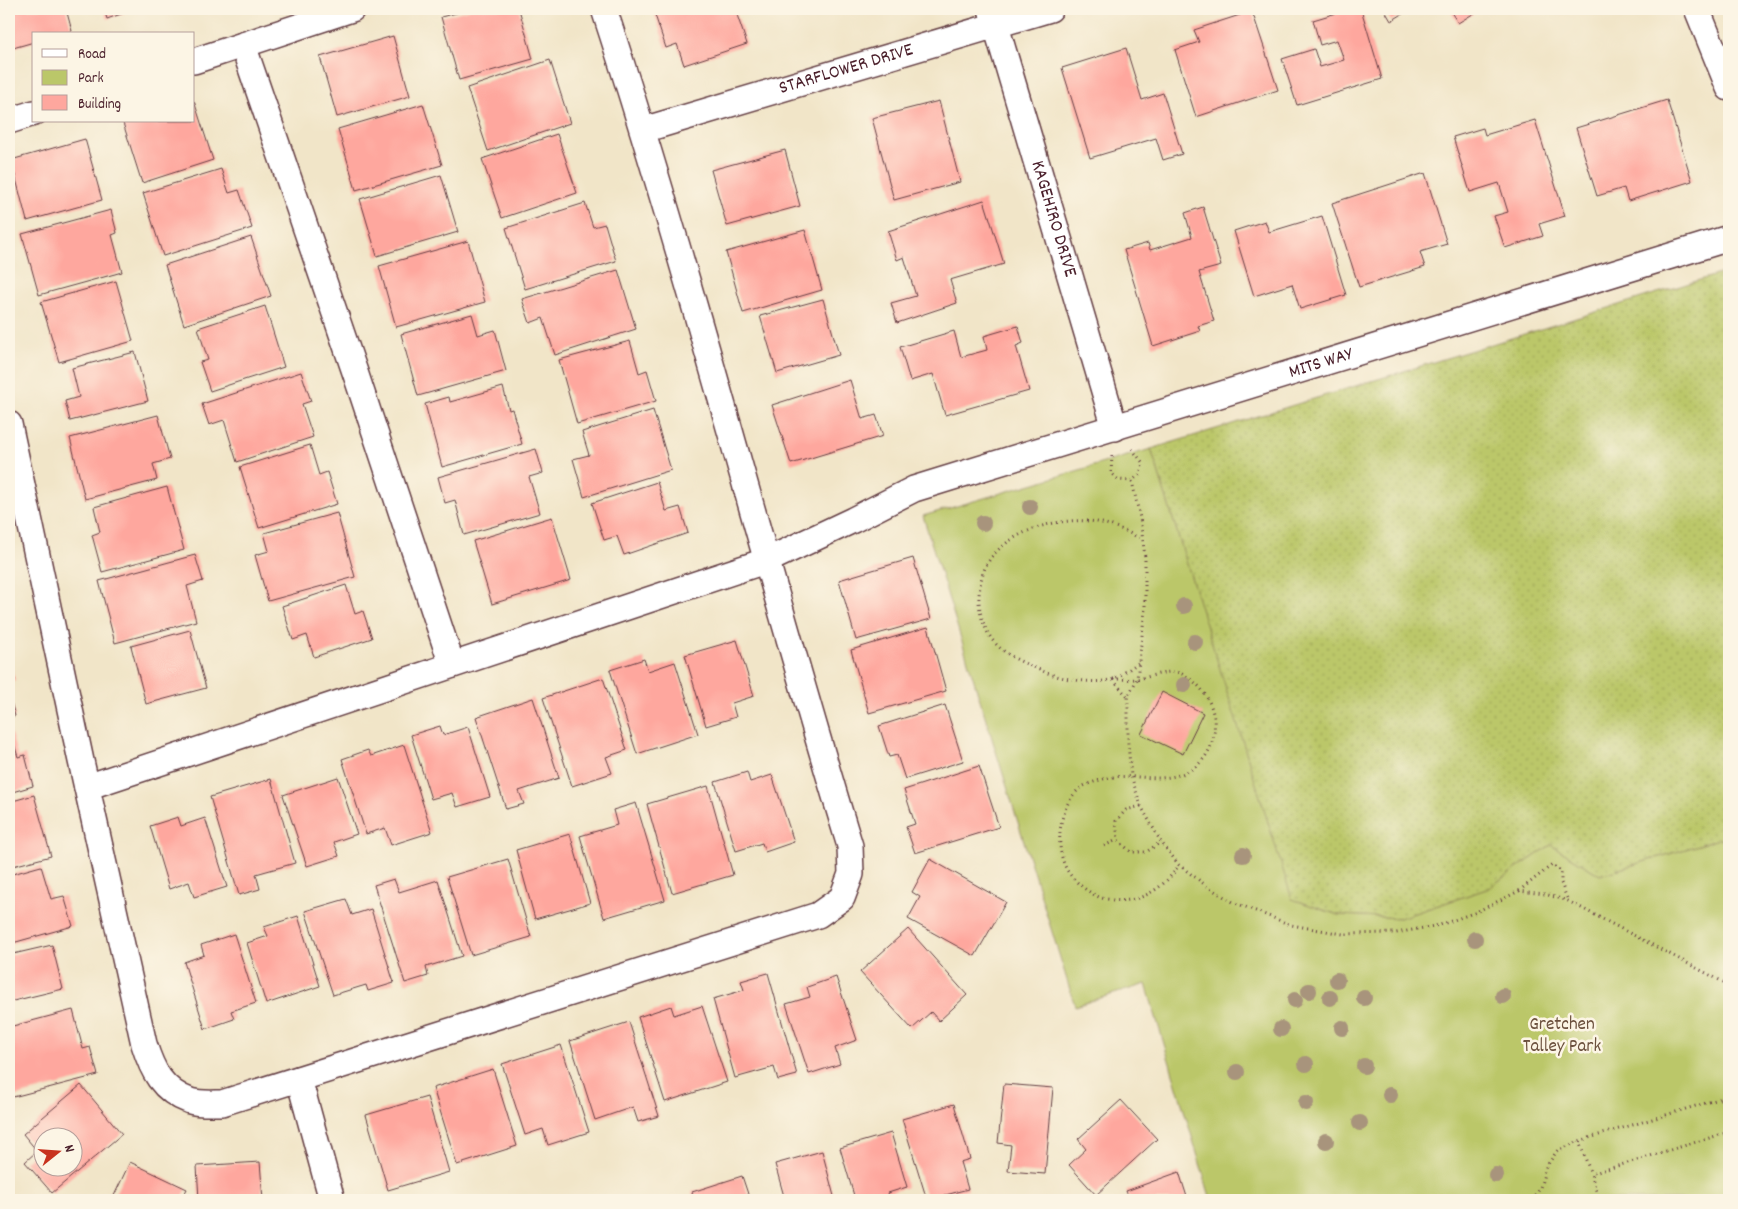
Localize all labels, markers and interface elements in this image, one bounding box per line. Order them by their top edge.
legend [32,32,195,122]
street label: STARFLOWER DRIVE [776,37,917,102]
text: Road [78,44,106,66]
text: Park [78,68,104,90]
text: Building [78,94,121,116]
street label: KAGEHIRO DRIVE [1023,157,1083,281]
street label: MITS WAY [1286,341,1357,386]
park label: Gretchen Talley Park [1523,1012,1601,1061]
north arrow [32,1126,82,1176]
text: N [58,1143,79,1155]

